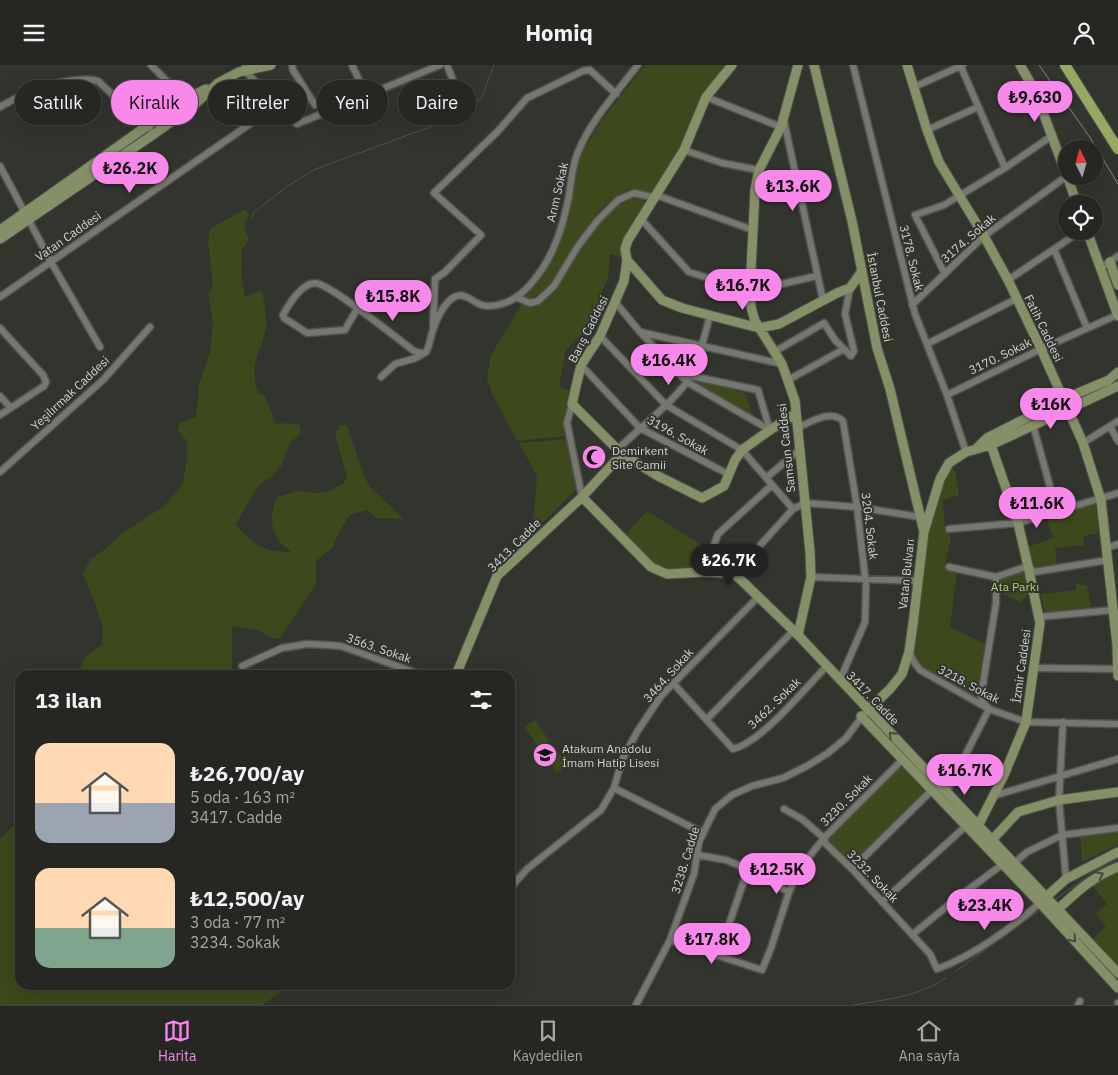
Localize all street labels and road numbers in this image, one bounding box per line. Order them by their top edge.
street label: Arım Sokak [543,160,571,223]
street label: Vatan Caddesi [32,208,104,264]
street label: 3174. Sokak [938,210,999,266]
street label: 3178. Sokak [897,223,928,293]
street label: İstanbul Caddesi [864,251,896,343]
street label: Fatih Caddesi [1021,292,1067,364]
street label: Barış Caddesi [565,293,611,365]
street label: 3170. Sokak [966,334,1034,378]
street label: Yeşilırmak Caddesi [28,353,112,433]
street label: Samsun Caddesi [774,403,798,493]
street label: 3196. Sokak [645,412,712,458]
street label: 3204. Sokak [858,492,882,561]
street label: 3413. Cadde [484,515,544,575]
street label: Vatan Bulvarı [895,538,917,610]
street label: İzmir Caddesi [1008,628,1034,704]
street label: 3563. Sokak [345,630,414,666]
street label: 3464. Sokak [640,644,697,705]
street label: 3218. Sokak [936,662,1003,707]
street label: 3417. Cadde [844,668,903,728]
street label: 3462. Sokak [744,674,804,732]
street label: 3230. Sokak [817,770,876,829]
street label: 3238. Cadde [668,824,702,895]
street label: 3232. Sokak [844,846,902,906]

